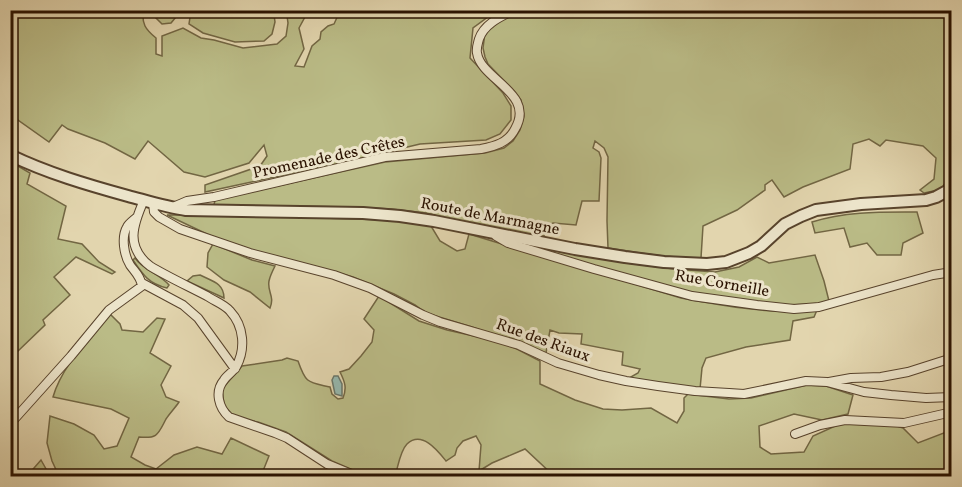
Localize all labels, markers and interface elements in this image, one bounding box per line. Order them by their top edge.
street label: Promenade des Crêtes [251,131,407,185]
street label: Route de Marmagne [419,193,561,241]
street label: Rue Corneille [673,265,771,303]
street label: Rue des Riaux [493,314,593,368]

